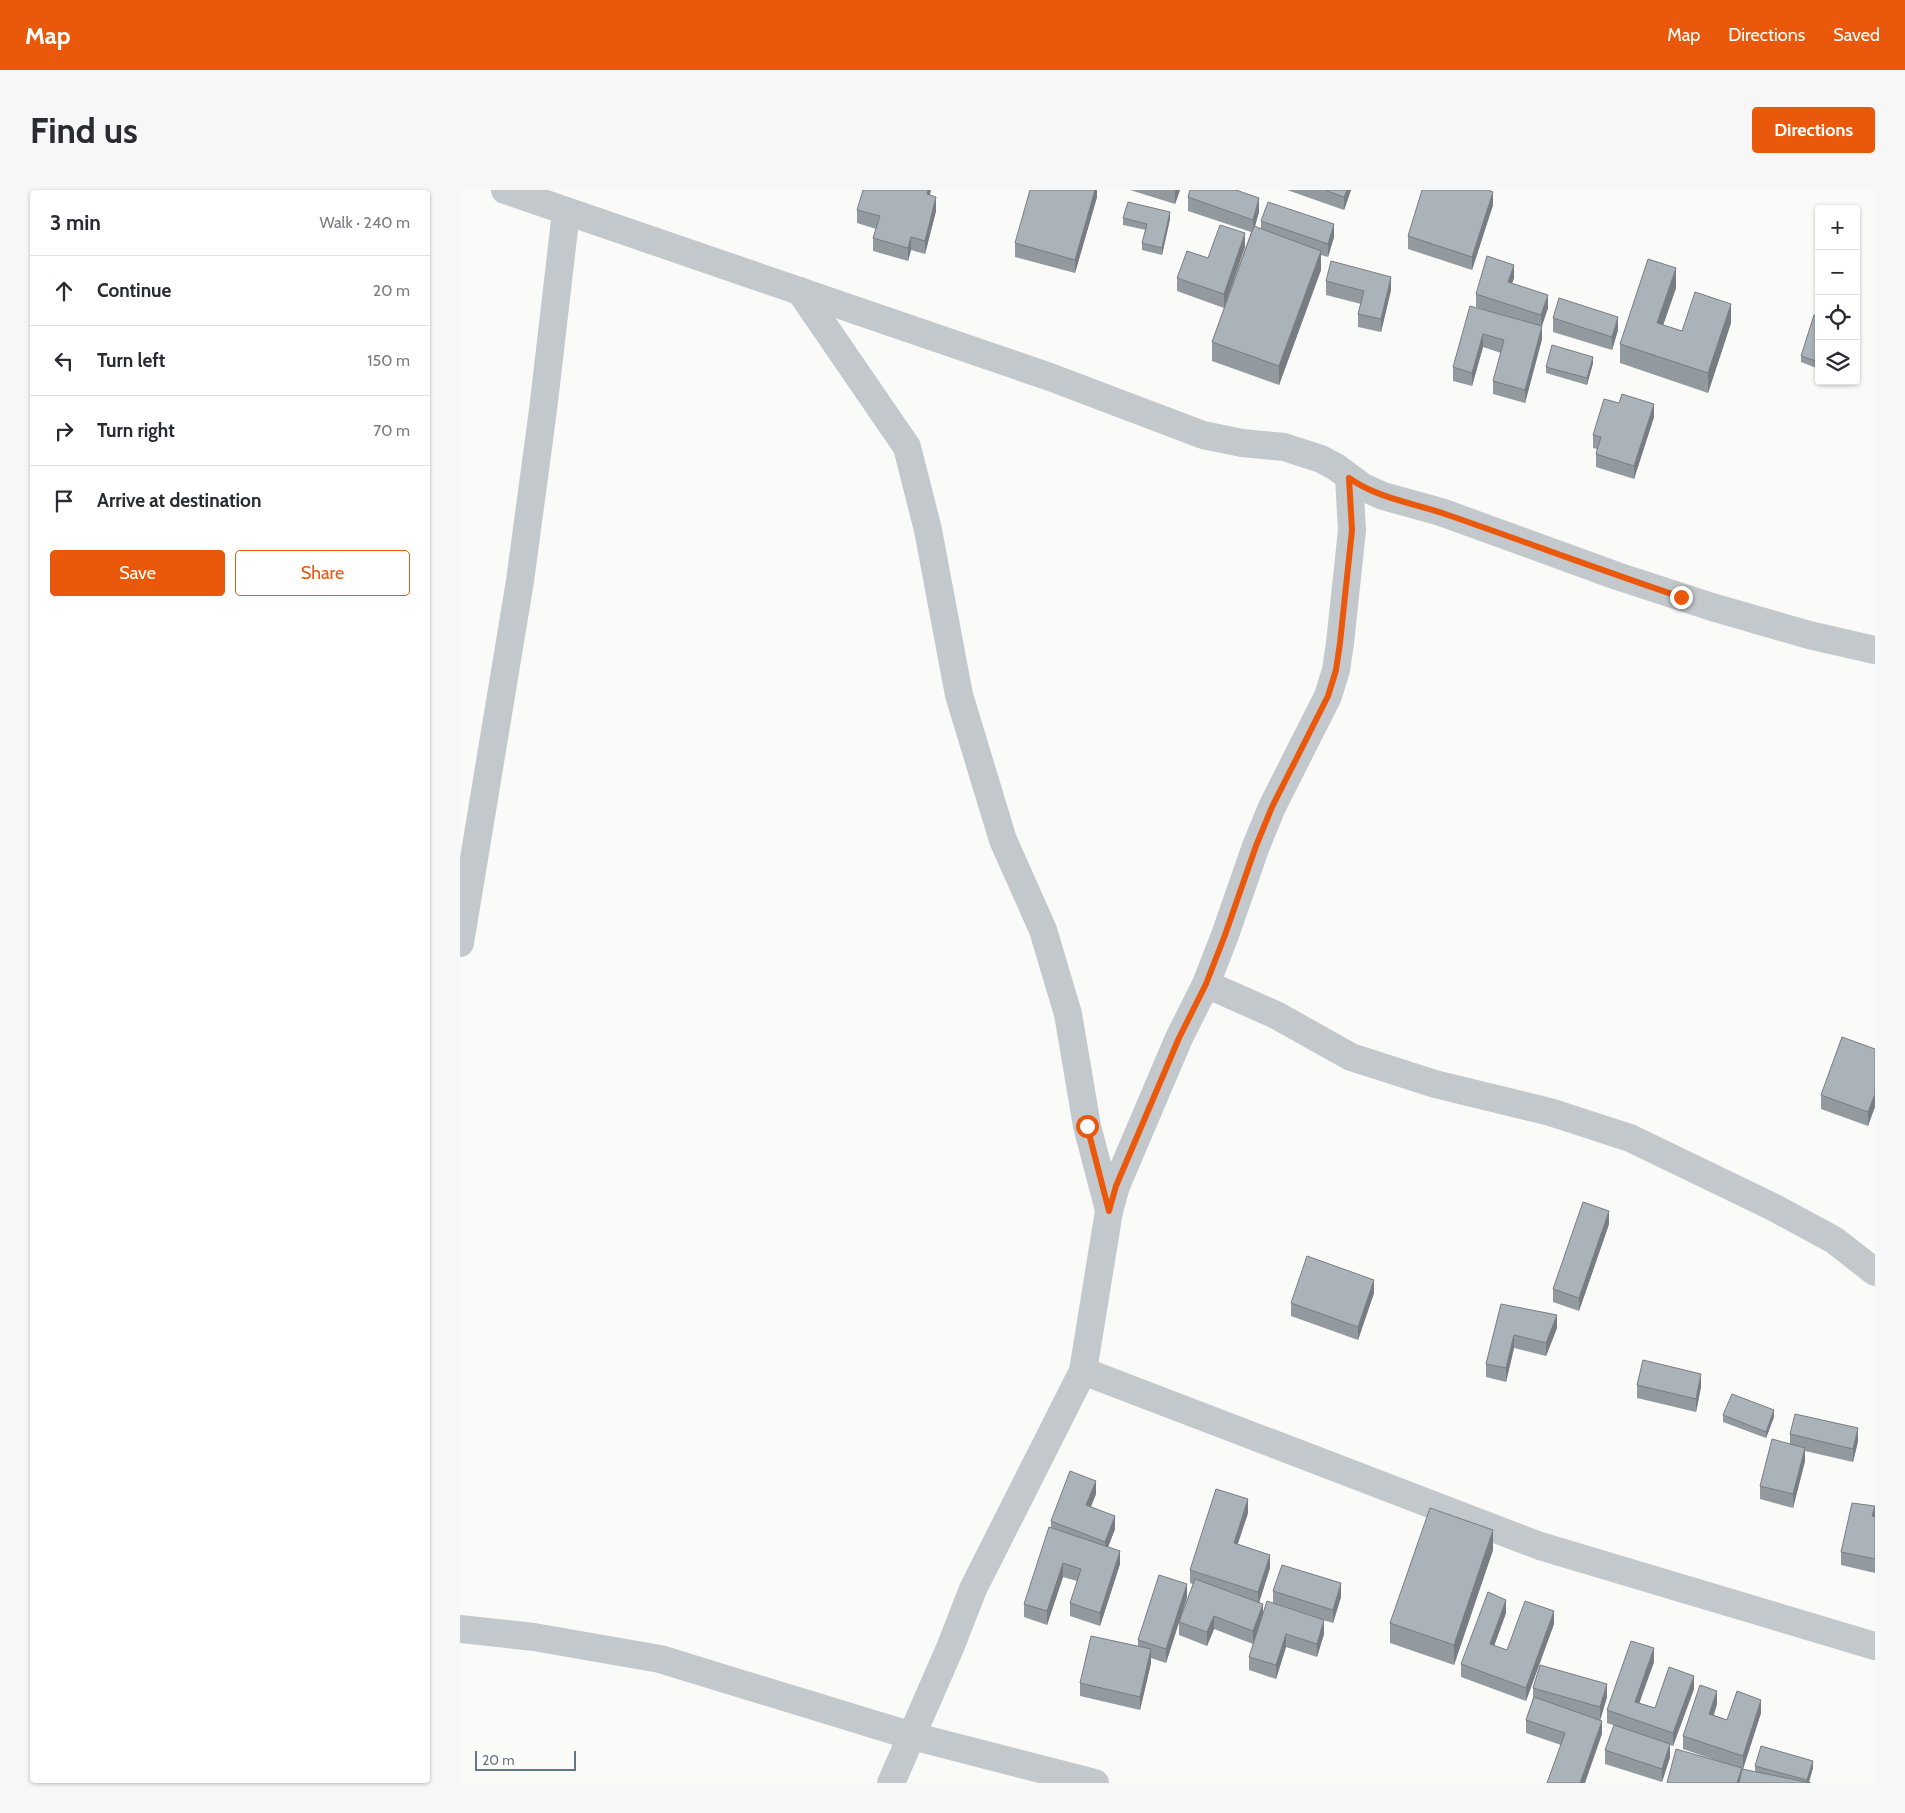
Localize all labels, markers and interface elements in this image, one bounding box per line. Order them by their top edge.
text: Map [25,21,71,50]
text: Map [1667,24,1700,46]
text: Directions [1728,24,1805,46]
text: Saved [1833,24,1880,46]
button: Directions [1752,107,1875,153]
text: Find us [30,109,138,152]
map controls [1815,205,1860,385]
button: + [1815,205,1860,250]
text: 3 min [50,210,101,235]
text: Walk · 240 m [319,213,410,232]
button: − [1815,250,1860,295]
icon: ahead [50,277,78,305]
text: Continue [97,279,171,302]
text: 20 m [373,281,410,300]
button: locate [1815,295,1860,340]
button: layers [1815,340,1860,385]
icon: left [50,347,78,375]
text: Turn left [97,349,165,372]
text: 150 m [367,351,410,370]
icon: right [50,417,78,445]
text: Turn right [97,419,175,442]
text: 70 m [373,421,410,440]
icon: arrive [50,487,78,515]
text: Arrive at destination [97,489,261,512]
button: Save [50,550,225,596]
button: Share [235,550,410,596]
route end [1670,586,1693,609]
route start [1076,1115,1099,1138]
scale bar [475,1748,576,1771]
text: 20 m [482,1751,515,1769]

